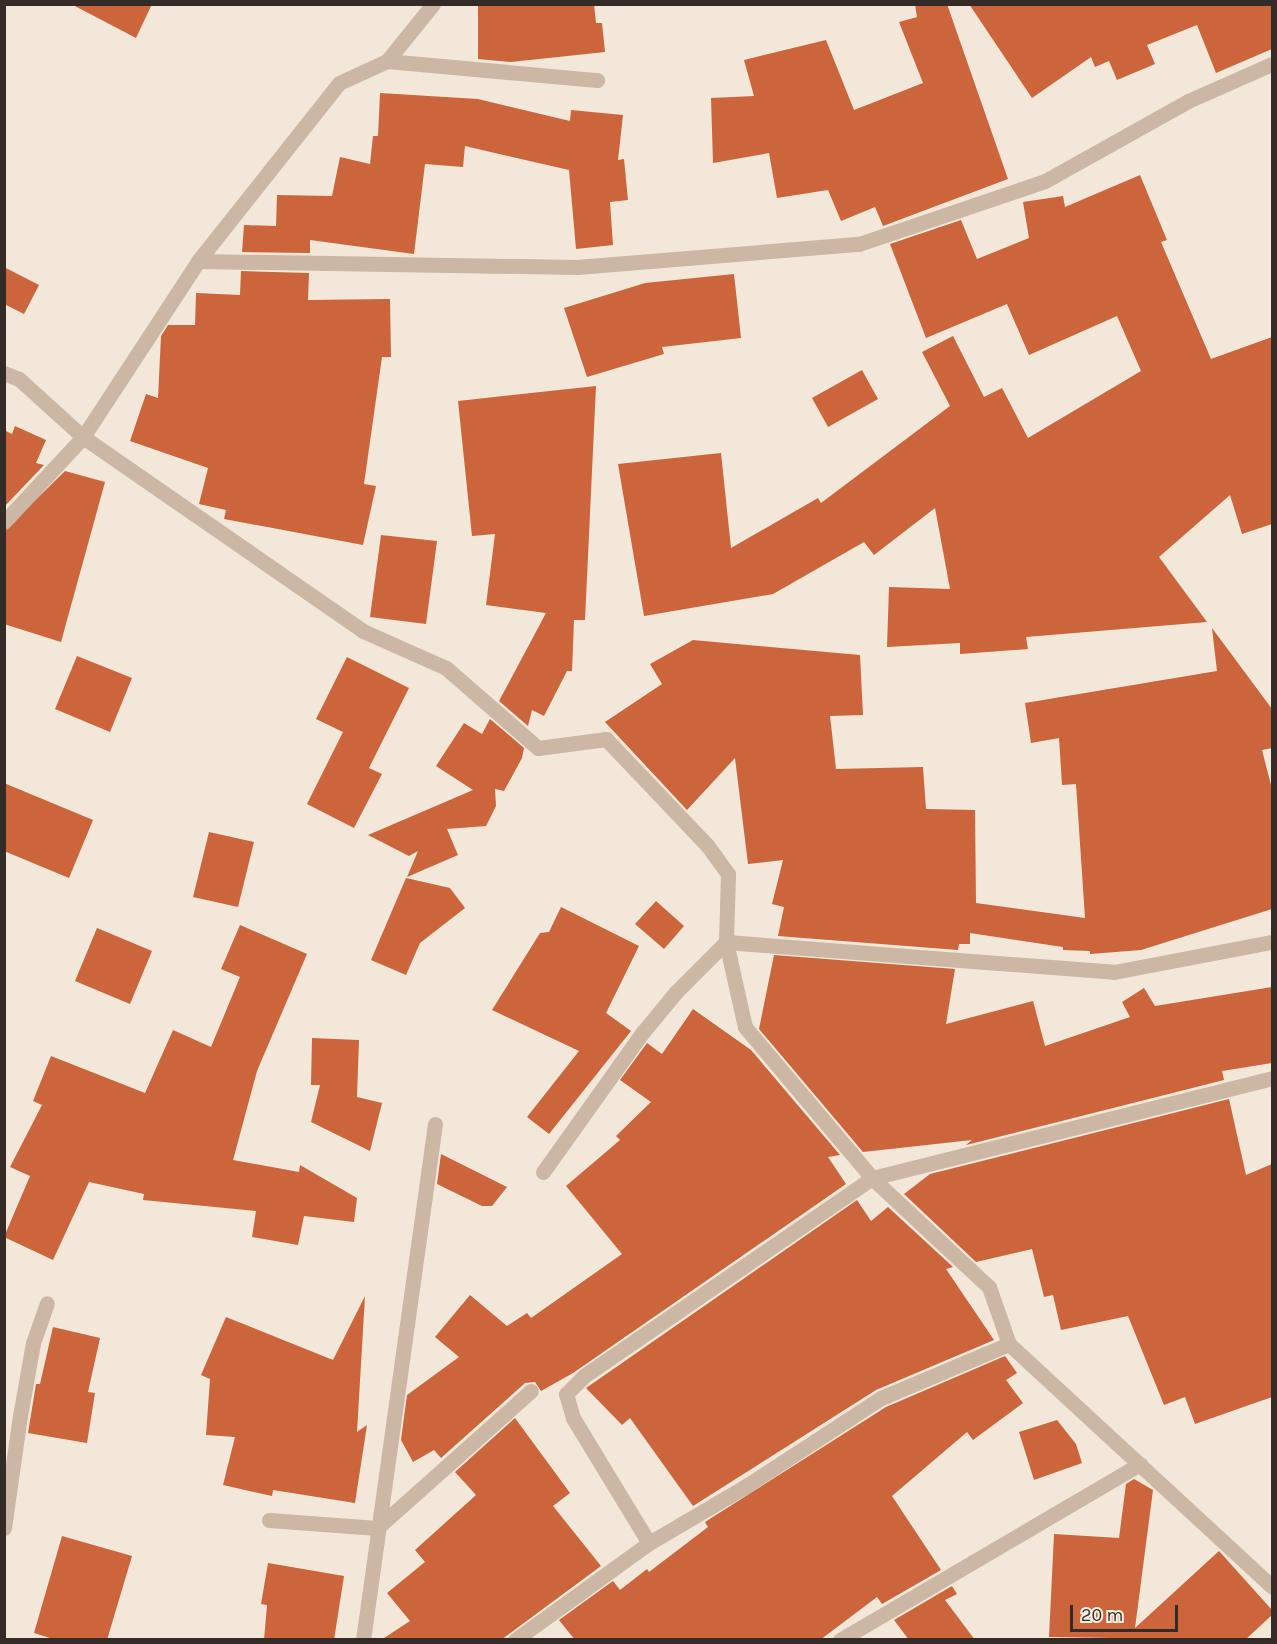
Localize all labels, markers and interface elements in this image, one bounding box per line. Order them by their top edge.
scale bar [1073,1593,1181,1631]
text: 20 m [1081,1604,1123,1626]

